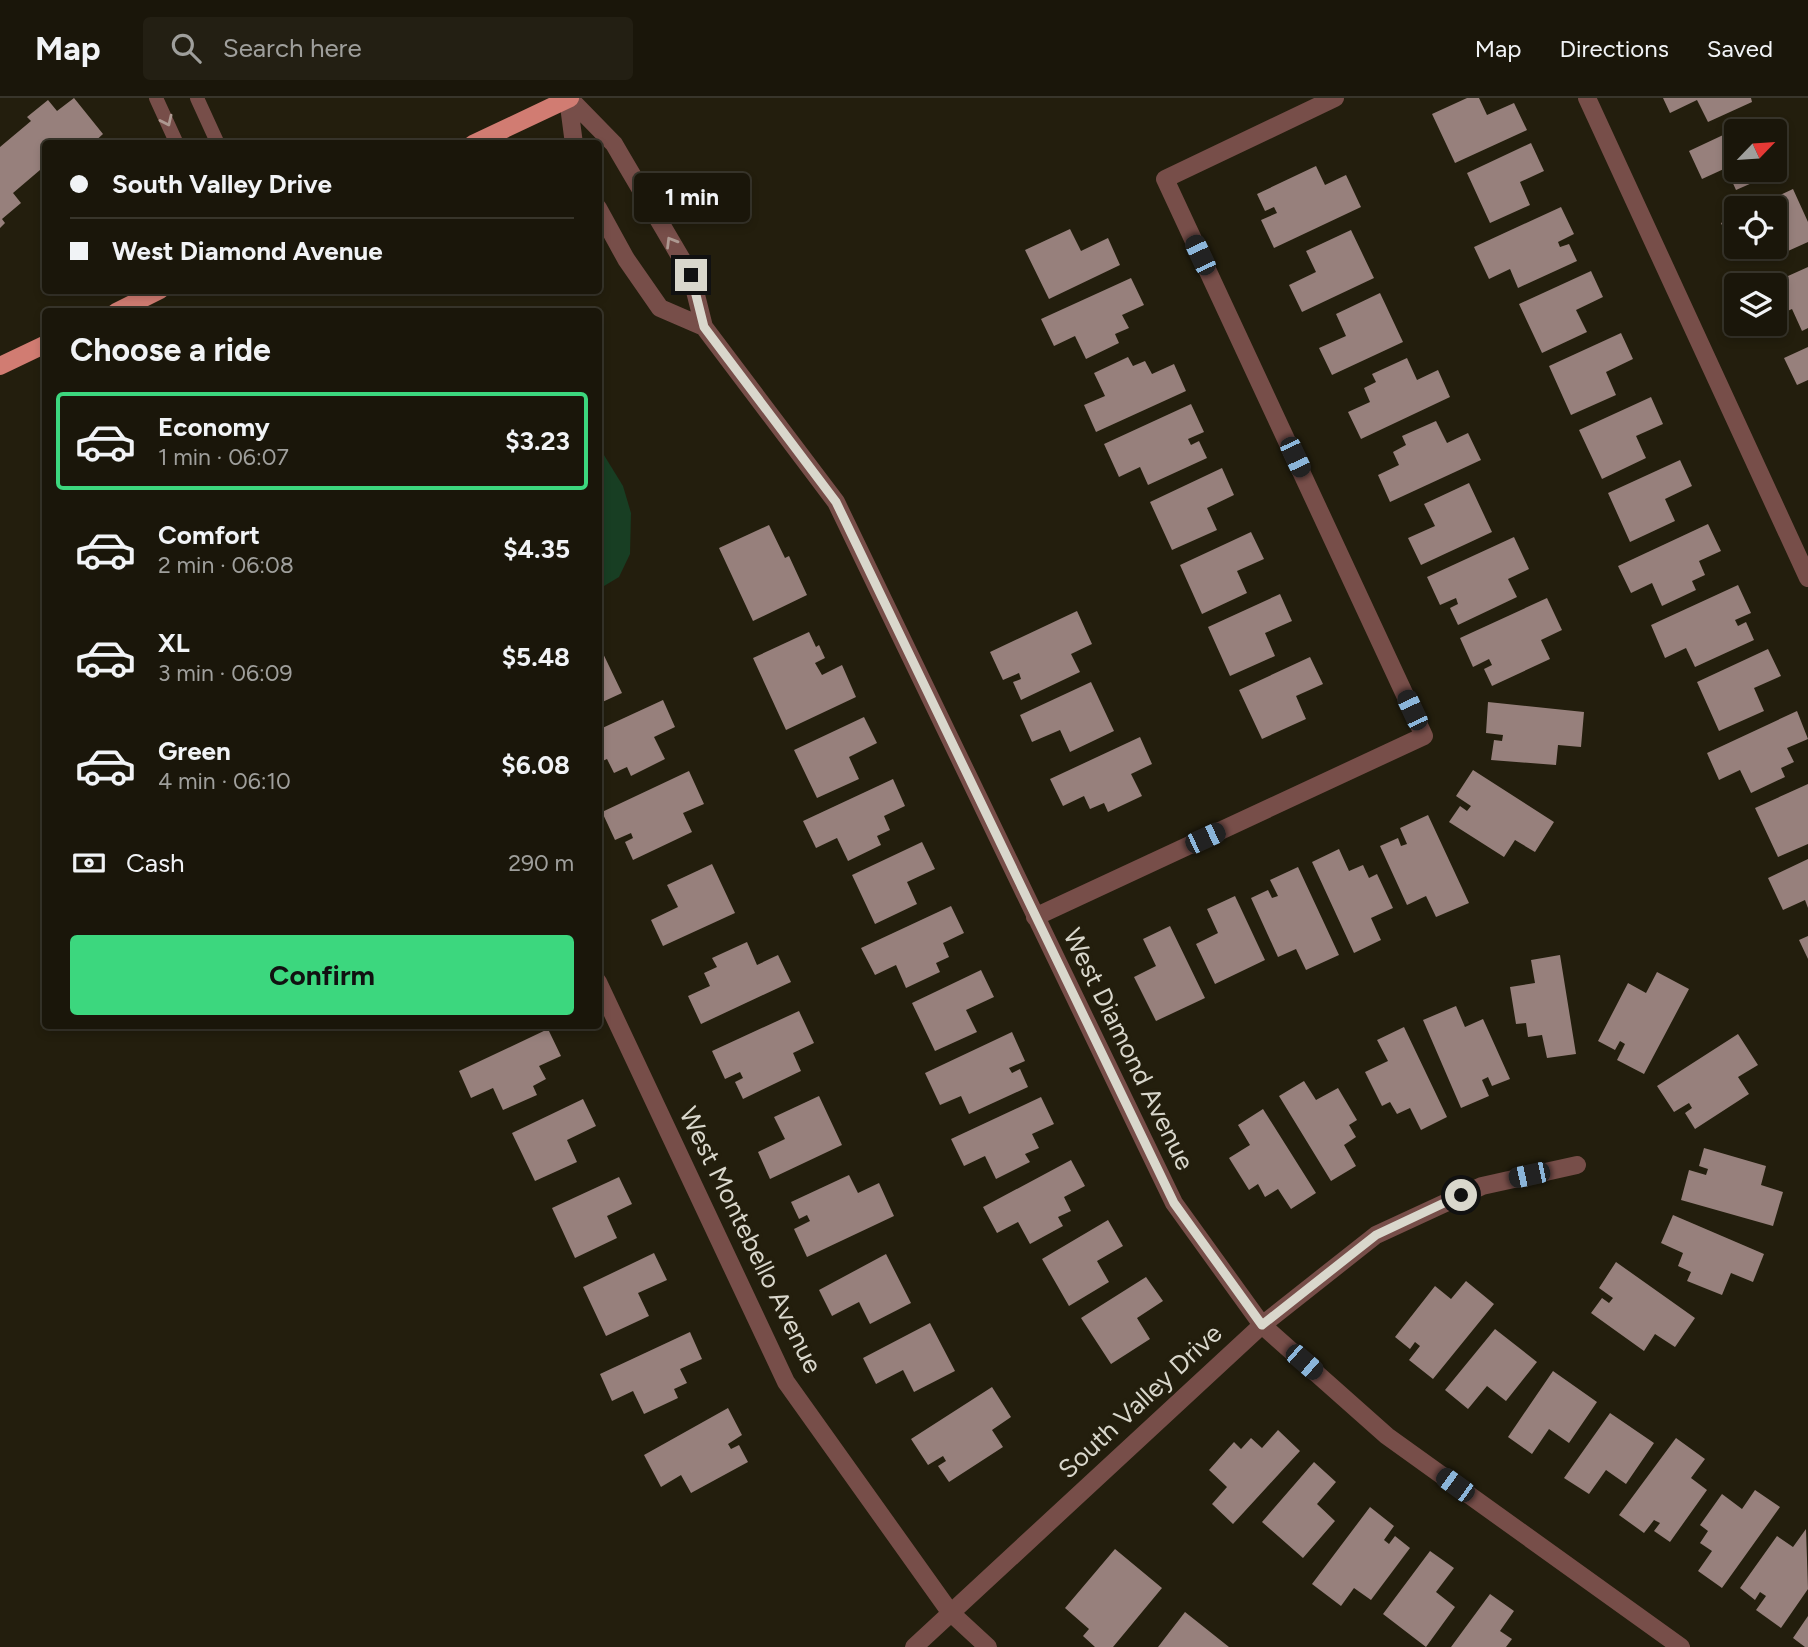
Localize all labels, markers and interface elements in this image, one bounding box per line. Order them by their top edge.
search box [143,17,633,80]
text: Map [35,29,101,68]
icon: search [167,29,205,67]
text: Search here [223,32,362,64]
text: Map [1475,34,1521,63]
text: Directions [1559,34,1669,63]
text: Saved [1707,34,1773,63]
one-way arrow [158,114,172,126]
north arrow [1724,119,1787,182]
map controls [1724,119,1787,336]
text: South Valley Drive [112,168,332,200]
callout: 1 min [633,174,749,222]
text: 1 min [665,183,719,211]
button: locate [1724,196,1787,259]
car [1182,232,1219,278]
text: West Diamond Avenue [112,235,383,267]
one-way arrow [666,236,679,249]
route end [675,259,707,291]
button: layers [1724,273,1787,336]
text: Choose a ride [70,331,271,369]
icon: car [74,410,137,473]
text: Economy [158,411,270,443]
text: $3.23 [505,425,570,457]
car [1277,434,1314,480]
text: 1 min · 06:07 [158,443,289,471]
icon: car [74,518,137,581]
text: Comfort [158,519,260,551]
text: $4.35 [503,533,570,565]
text: 2 min · 06:08 [158,551,294,579]
icon: car [74,626,137,689]
text: XL [158,627,190,659]
text: $5.48 [502,641,570,673]
text: 3 min · 06:09 [158,659,292,687]
car [1394,687,1431,733]
icon: car [74,734,137,797]
text: Green [158,735,231,767]
text: $6.08 [501,749,570,781]
text: 4 min · 06:10 [158,767,291,795]
car [1182,820,1229,856]
icon: cash [70,844,108,882]
text: Cash [126,847,185,879]
text: 290 m [508,849,574,877]
street label: West Diamond Avenue [1057,923,1201,1175]
button: Confirm [70,935,574,1015]
street label: West Montebello Avenue [673,1102,829,1378]
car [1507,1160,1552,1190]
route start [1445,1179,1477,1211]
street label: South Valley Drive [1052,1317,1228,1485]
car [1282,1340,1327,1384]
car [1432,1464,1479,1506]

